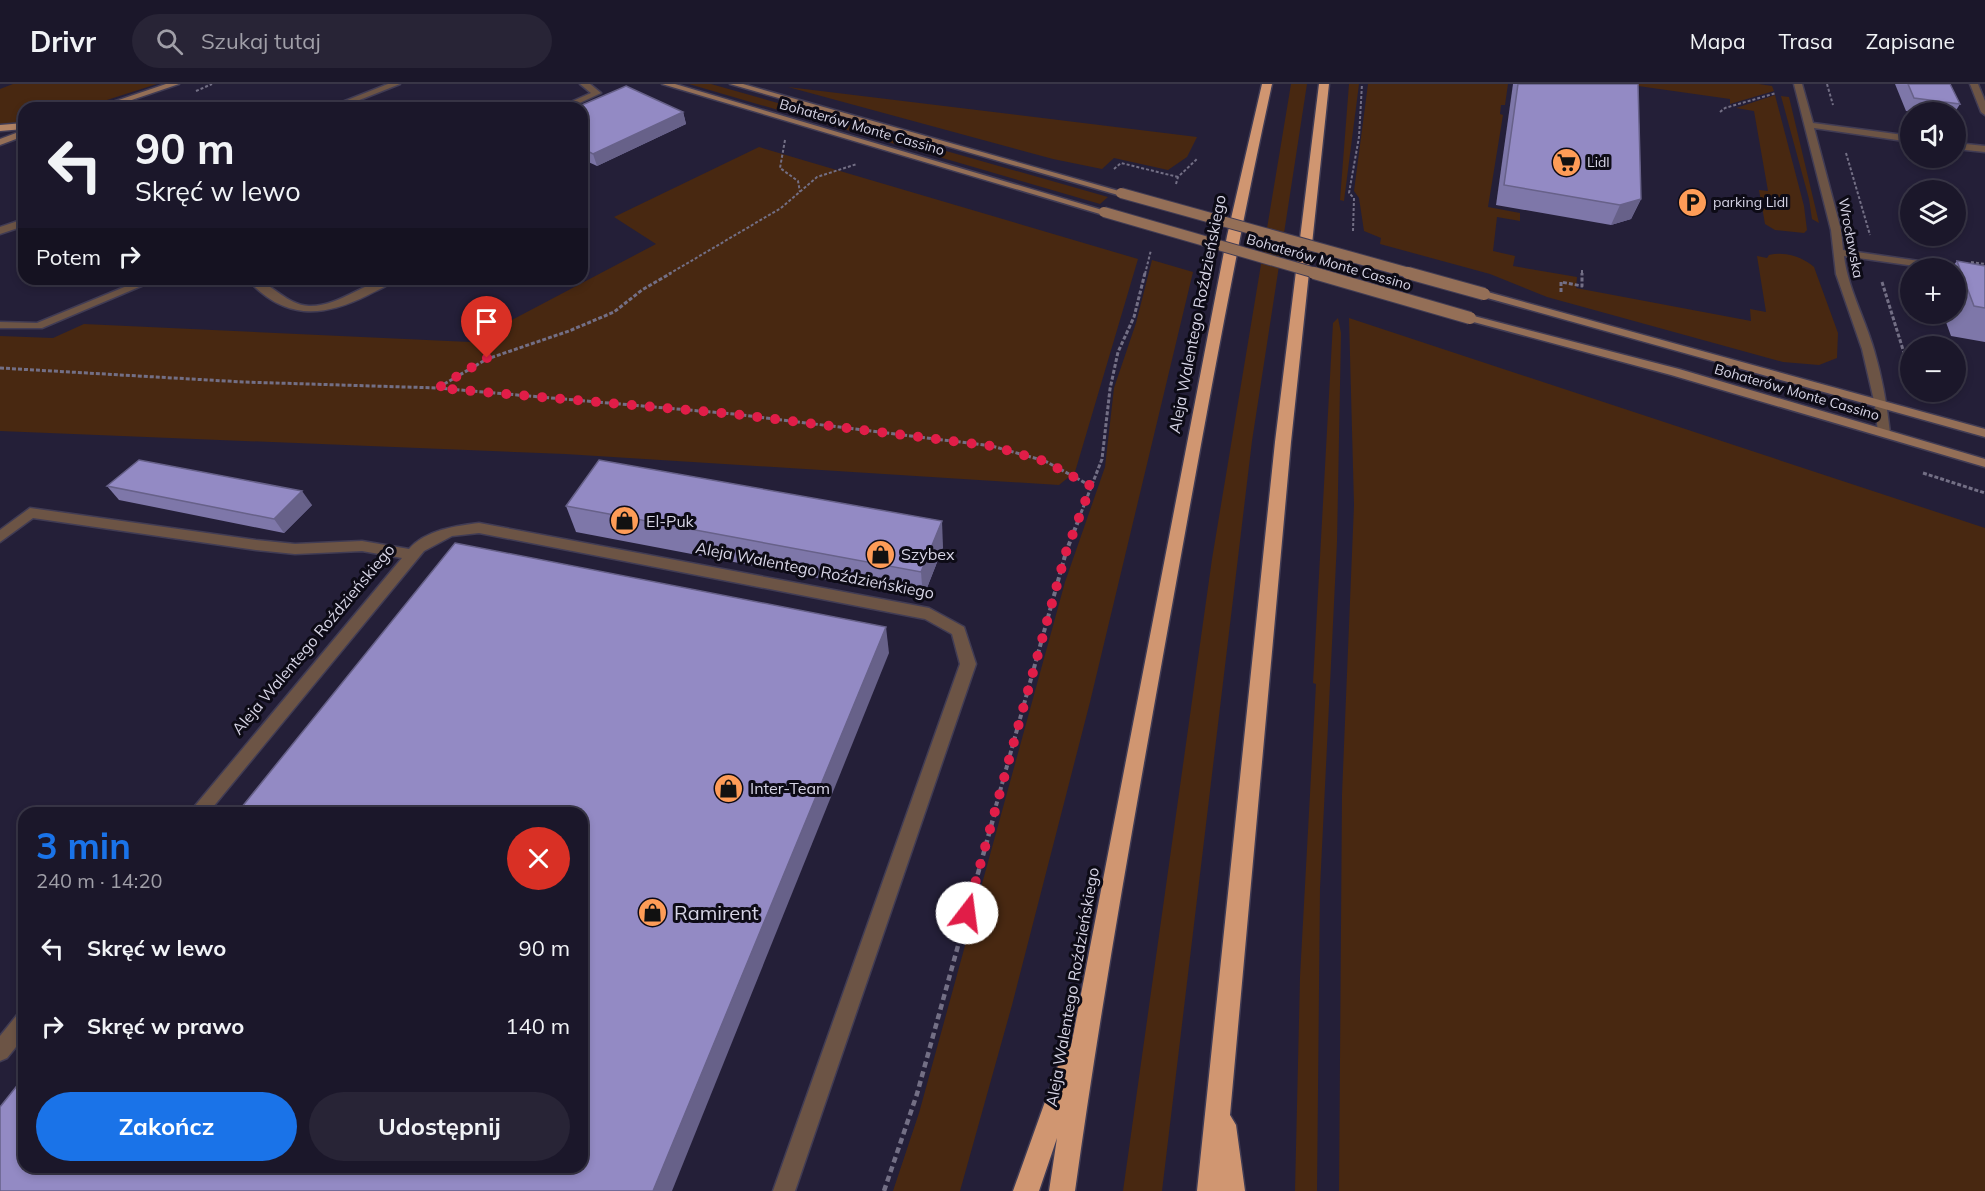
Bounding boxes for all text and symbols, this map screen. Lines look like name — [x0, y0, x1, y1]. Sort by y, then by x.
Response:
search box — [132, 14, 552, 68]
text: Drivr — [30, 24, 96, 59]
icon: search — [153, 25, 186, 58]
text: Szukaj tutaj — [201, 27, 321, 55]
text: Mapa — [1690, 28, 1746, 54]
text: Trasa — [1779, 28, 1833, 54]
text: Zapisane — [1866, 28, 1955, 54]
street label: Bohaterów Monte Cassino — [777, 95, 947, 159]
map controls — [1900, 102, 1966, 402]
button: sound — [1900, 102, 1966, 168]
text: 90 m — [135, 122, 235, 175]
icon: left — [36, 126, 114, 204]
supermarket icon: Lidl — [1550, 146, 1582, 178]
place label: Lidl — [1587, 153, 1610, 171]
text: Skręć w lewo — [135, 174, 301, 208]
button: layers — [1900, 180, 1966, 246]
parking icon: parking Lidl — [1676, 186, 1708, 218]
street label: Aleja Walentego Roździeńskiego — [1164, 193, 1230, 435]
place label: parking Lidl — [1713, 193, 1788, 211]
street label: Wrocławska — [1834, 197, 1868, 279]
street label: Bohaterów Monte Cassino — [1244, 230, 1414, 294]
icon: right — [113, 240, 146, 273]
text: Potem — [36, 243, 101, 271]
button: + — [1900, 258, 1966, 324]
pin — [461, 296, 512, 358]
icon: arrive — [470, 305, 503, 338]
button: − — [1900, 336, 1966, 402]
street label: Bohaterów Monte Cassino — [1712, 360, 1882, 424]
shop icon: El-Puk — [609, 505, 641, 537]
place label: El-Puk — [646, 511, 695, 531]
street label: Aleja Walentego Roździeńskiego — [694, 537, 936, 603]
shop icon: Szybex — [864, 538, 896, 570]
street label: Aleja Walentego Roździeńskiego — [227, 540, 399, 738]
place label: Szybex — [901, 544, 955, 564]
shop icon: Inter-Team — [713, 772, 745, 804]
place label: Inter-Team — [750, 778, 830, 798]
text: 3 min — [36, 823, 131, 868]
button: close — [507, 827, 570, 890]
street label: Aleja Walentego Roździeńskiego — [1041, 866, 1103, 1108]
text: 240 m · 14:20 — [36, 868, 162, 893]
position arrow — [935, 881, 999, 945]
shop icon: Ramirent — [637, 897, 669, 929]
place label: Ramirent — [674, 900, 759, 925]
icon: left — [36, 932, 69, 965]
text: Skręć w lewo — [87, 934, 226, 962]
text: 90 m — [519, 934, 570, 962]
icon: right — [36, 1010, 69, 1043]
text: Skręć w prawo — [87, 1012, 244, 1040]
text: 140 m — [505, 1012, 570, 1040]
button: Zakończ — [36, 1092, 297, 1161]
button: Udostępnij — [309, 1092, 570, 1161]

